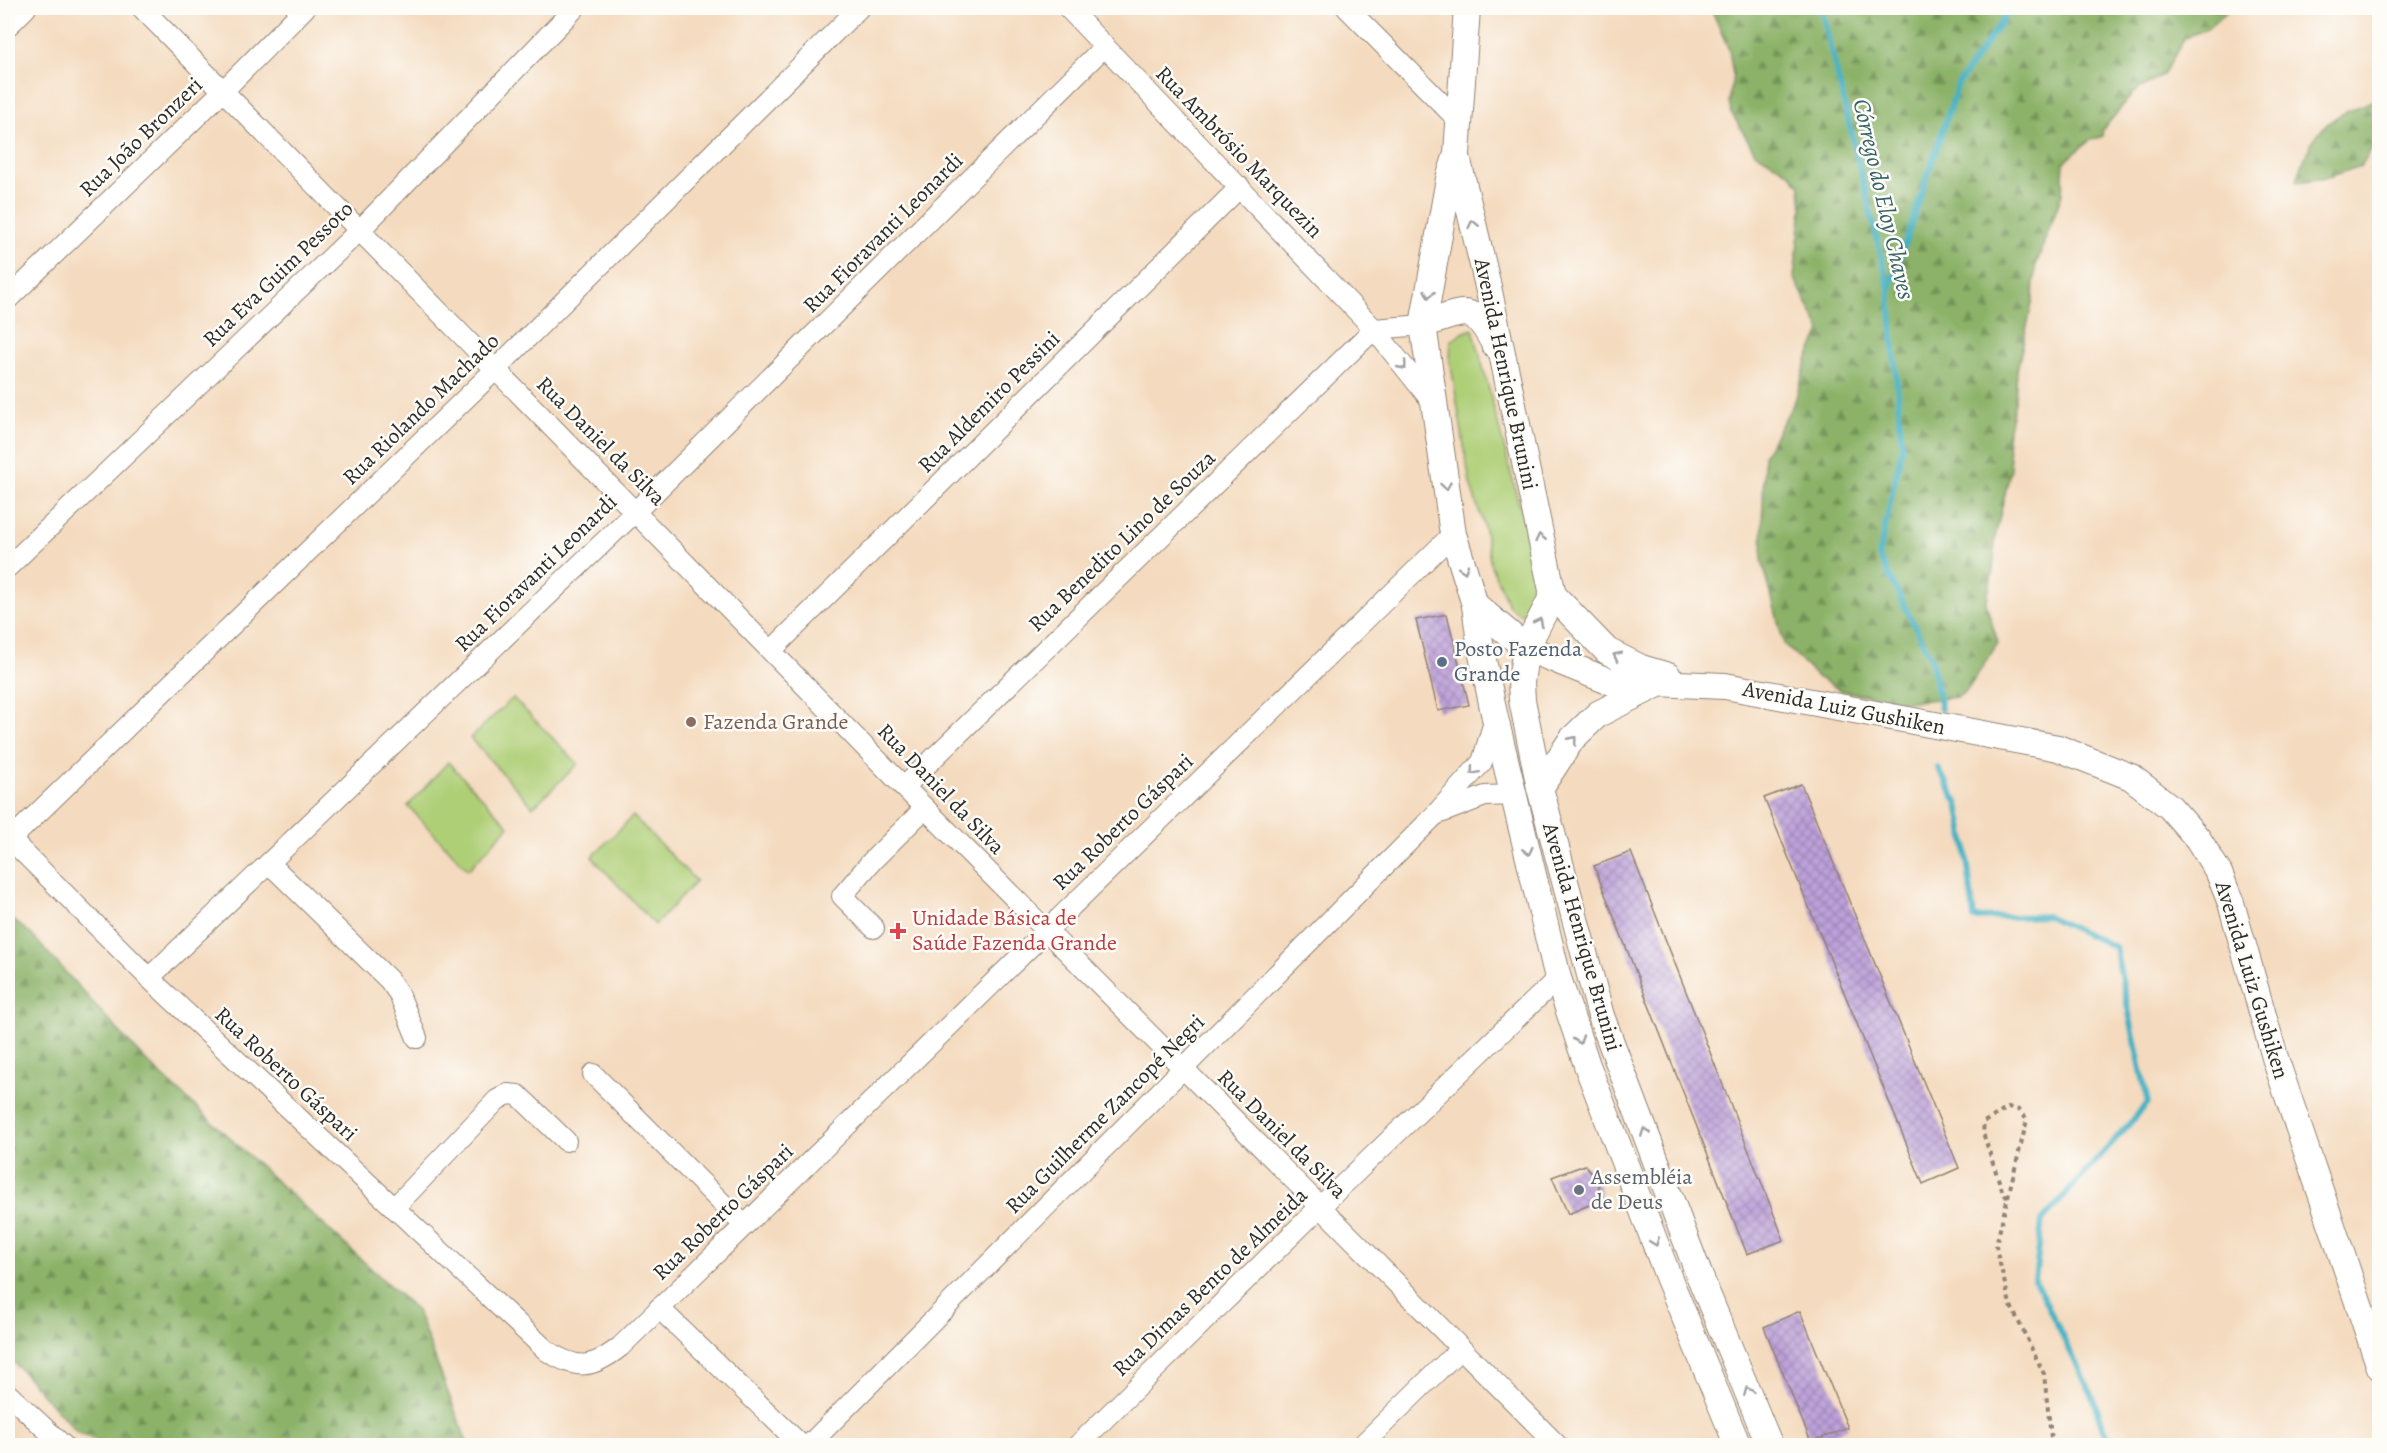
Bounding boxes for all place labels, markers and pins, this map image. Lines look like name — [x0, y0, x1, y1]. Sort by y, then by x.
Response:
place label: Posto Fazenda Grande — [1454, 634, 1583, 689]
marker: Posto Fazenda Grande — [1435, 655, 1449, 669]
place label: Fazenda Grande — [703, 707, 848, 737]
marker: Fazenda Grande — [684, 715, 698, 729]
place label: Unidade Básica de Saúde Fazenda Grande — [912, 903, 1117, 958]
marker: Unidade Básica de Saúde Fazenda Grande — [889, 922, 907, 940]
place label: Assembléia de Deus — [1590, 1162, 1693, 1217]
marker: Assembléia de Deus — [1572, 1183, 1586, 1197]

